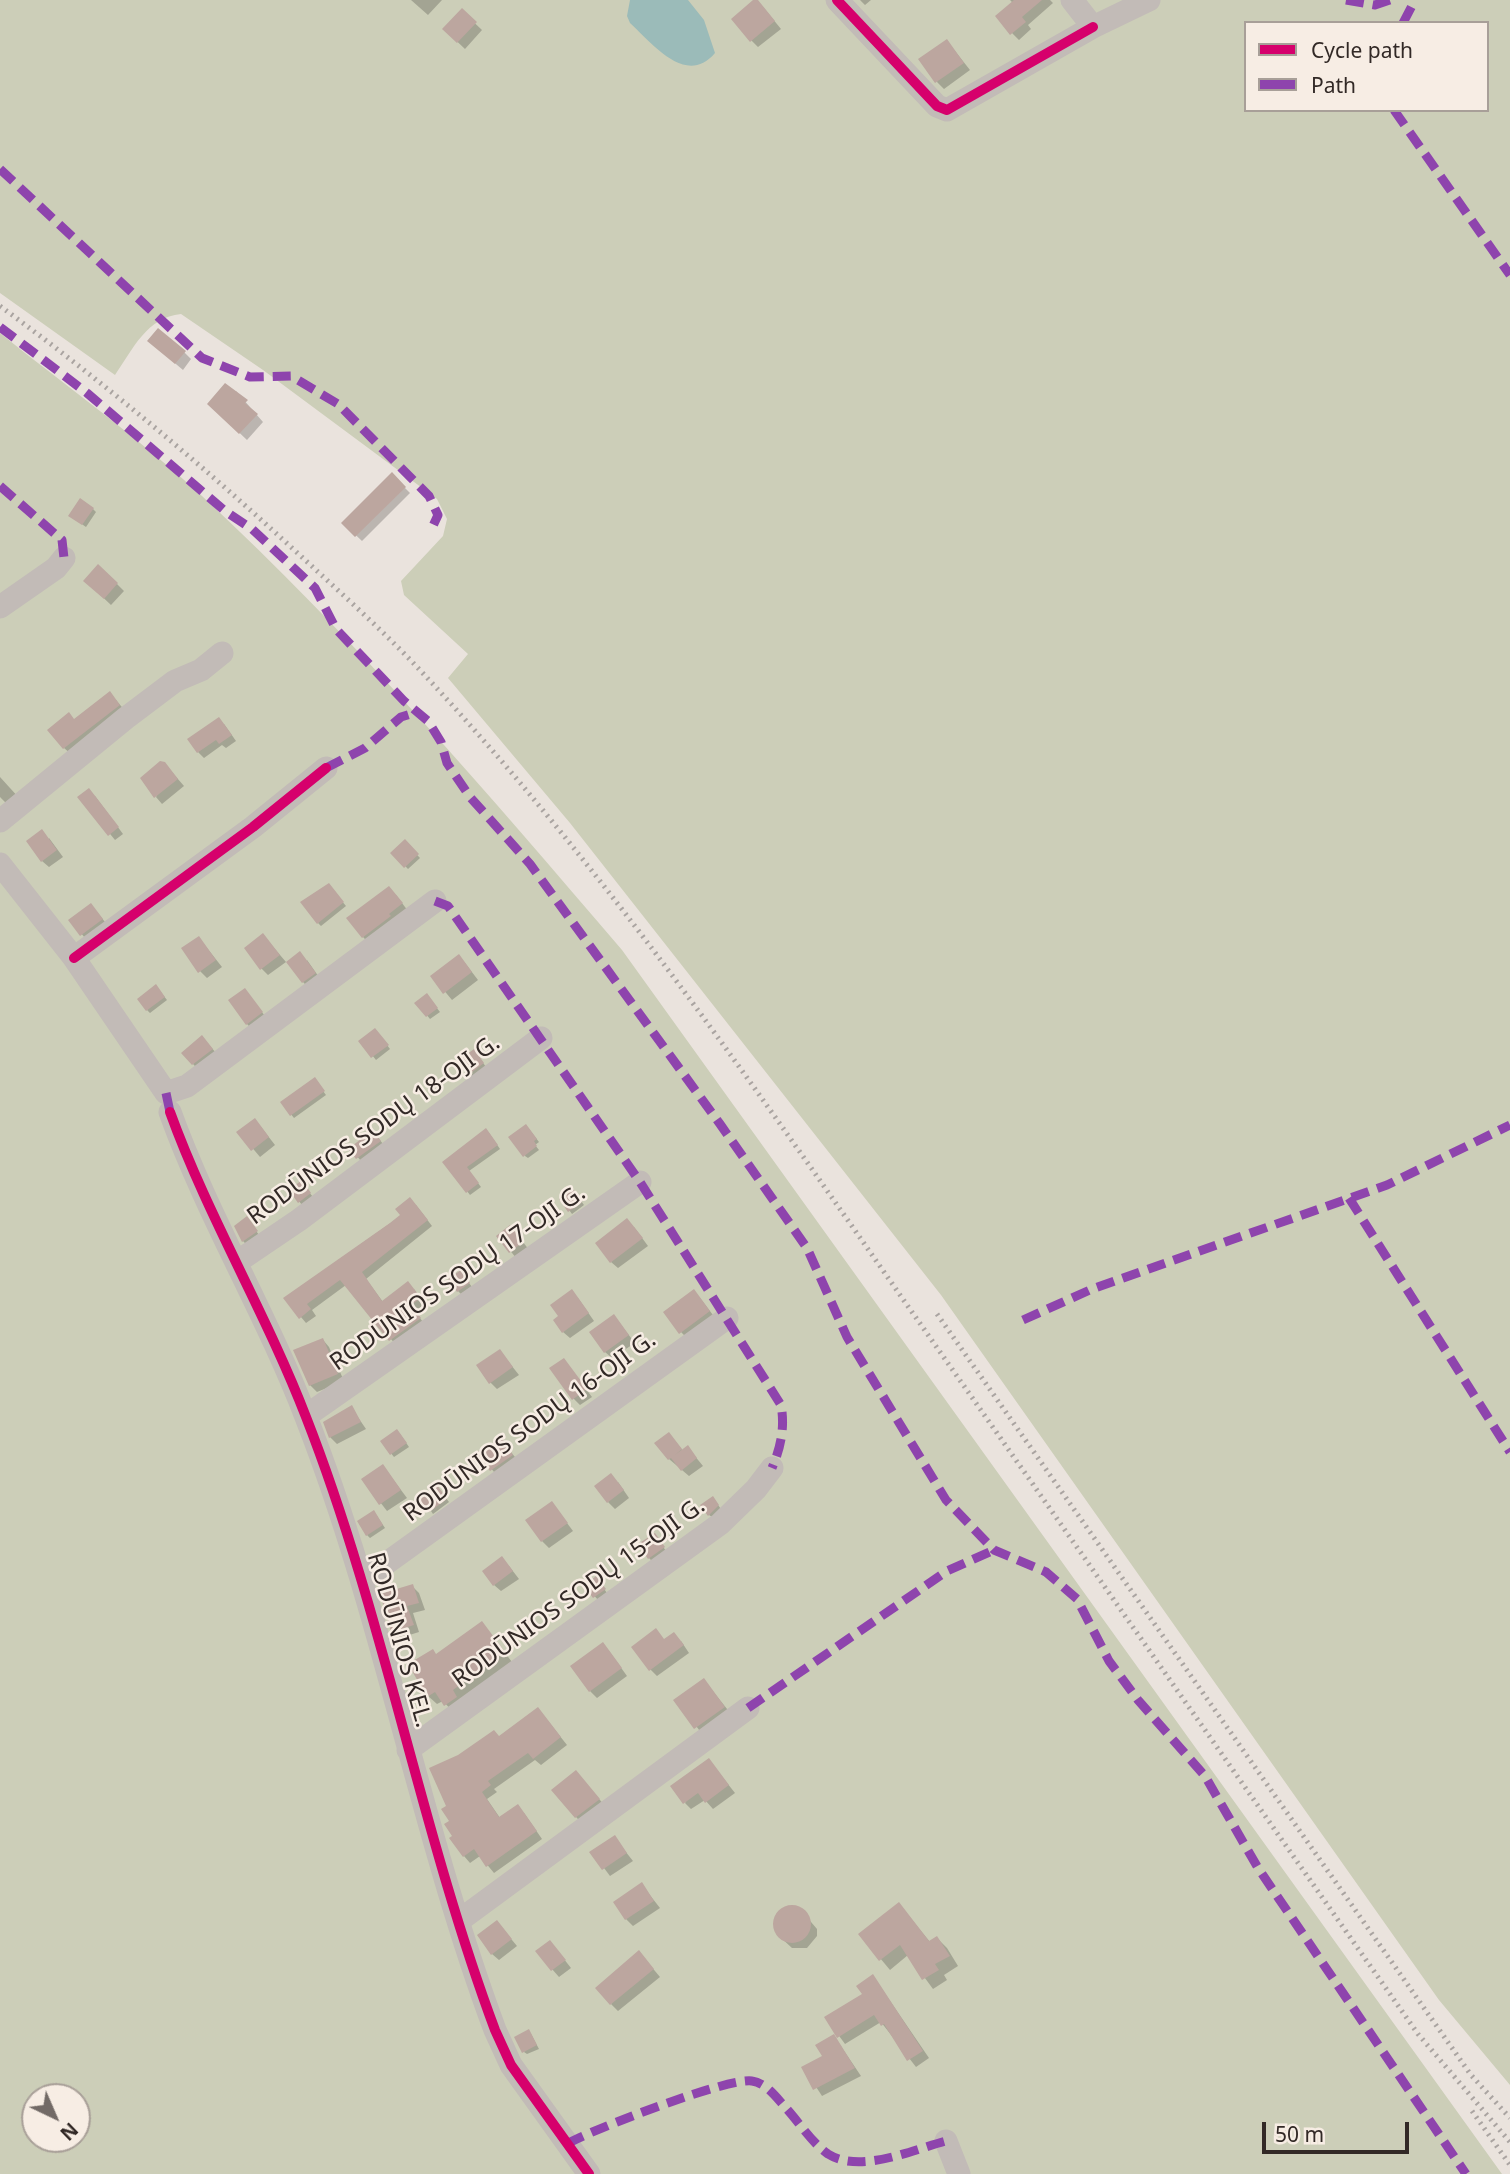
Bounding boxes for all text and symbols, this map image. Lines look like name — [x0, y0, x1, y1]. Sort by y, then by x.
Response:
legend — [1244, 21, 1489, 112]
text: Cycle path — [1311, 36, 1413, 64]
text: Path — [1311, 71, 1356, 99]
street label: RODŪNIOS SODŲ 18-OJI G. — [242, 1029, 506, 1231]
street label: RODŪNIOS SODŲ 17-OJI G. — [325, 1179, 591, 1377]
street label: RODŪNIOS SODŲ 16-OJI G. — [398, 1326, 662, 1528]
street label: RODŪNIOS SODŲ 15-OJI G. — [447, 1492, 711, 1694]
street label: RODŪNIOS KEL. — [360, 1549, 438, 1731]
north arrow — [21, 2083, 91, 2153]
scale bar — [1265, 2108, 1412, 2152]
text: N — [55, 2117, 84, 2146]
text: 50 m — [1275, 2120, 1324, 2148]

